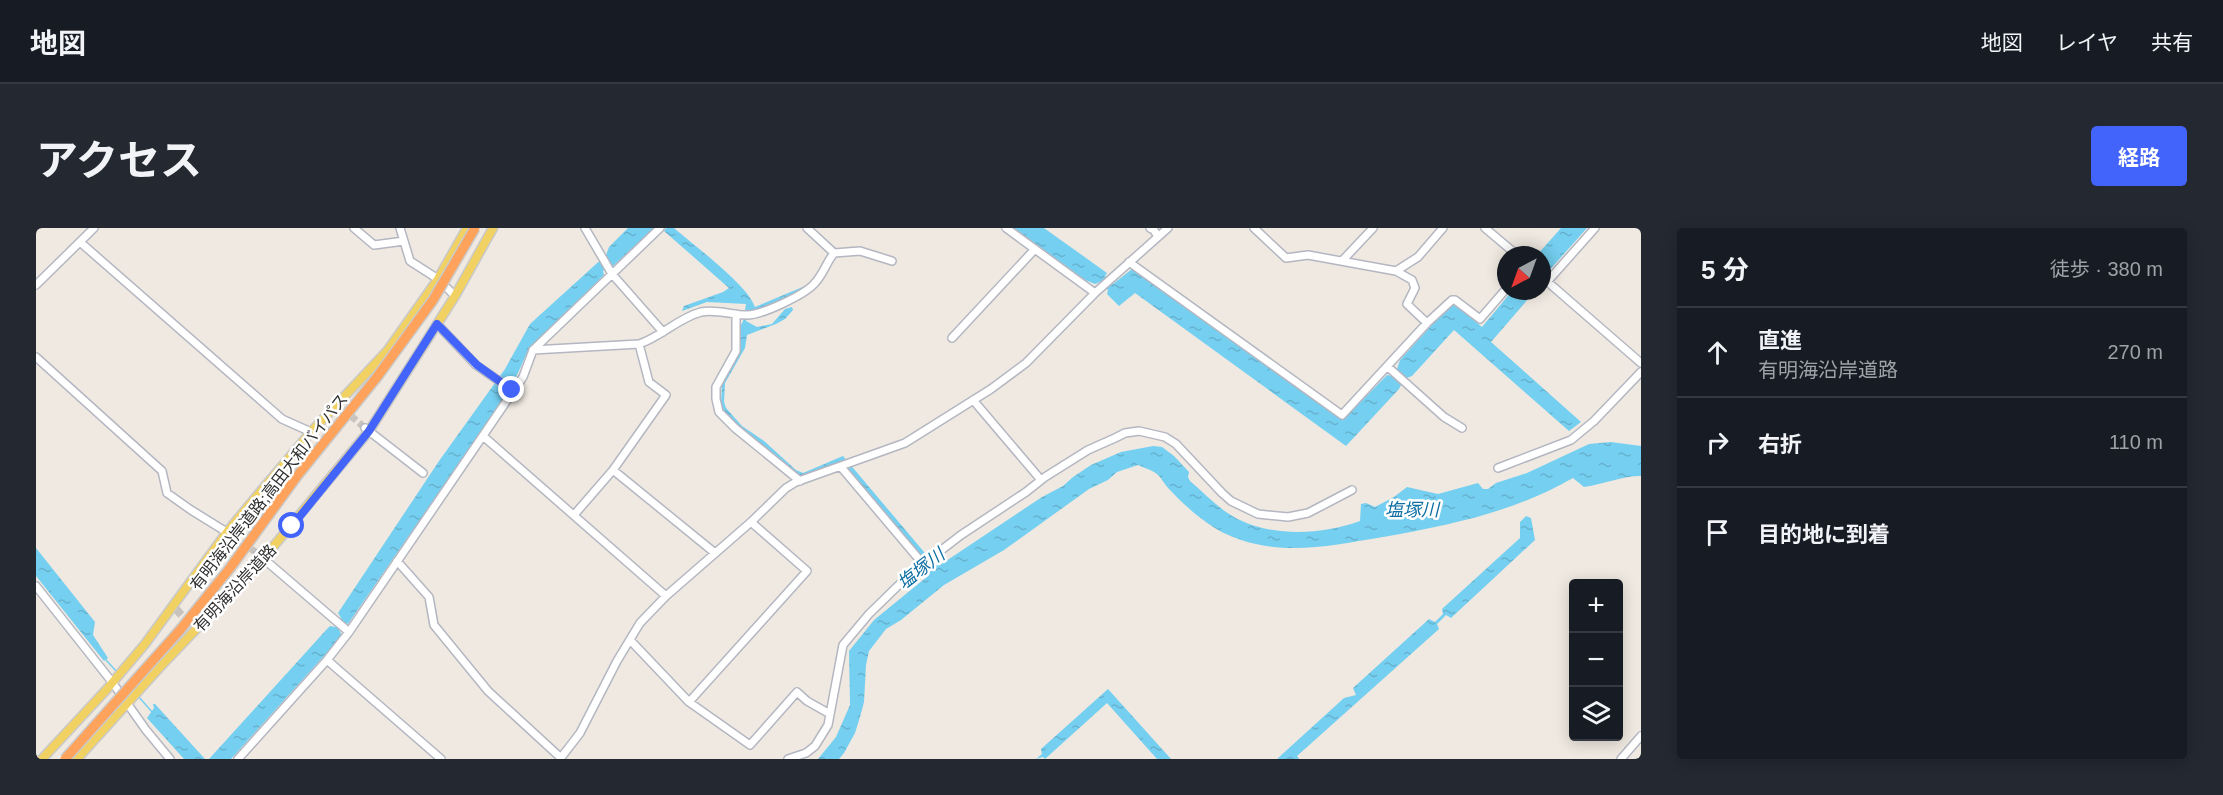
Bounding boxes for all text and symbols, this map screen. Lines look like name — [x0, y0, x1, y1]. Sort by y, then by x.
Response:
text: 地図 — [30, 28, 86, 59]
text: 地図 — [1981, 31, 2023, 54]
text: レイヤ — [2056, 31, 2118, 54]
text: 共有 — [2151, 31, 2193, 54]
button: 経路 — [2091, 126, 2187, 186]
text: アクセス — [36, 137, 202, 184]
north arrow — [1497, 246, 1551, 300]
text: 5 分 — [1701, 255, 1749, 285]
text: 徒歩 · 380 m — [2050, 258, 2163, 280]
text: 直進 — [1758, 328, 1802, 353]
icon: ahead — [1701, 336, 1734, 369]
text: 270 m — [2107, 341, 2163, 363]
text: 有明海沿岸道路 — [1758, 359, 1898, 381]
route end — [498, 376, 524, 402]
street label: 有明海沿岸道路;高田大和バイパス — [186, 390, 352, 594]
icon: right — [1701, 426, 1734, 459]
text: 110 m — [2109, 431, 2163, 453]
text: 右折 — [1758, 432, 1802, 457]
water label: 塩塚川 — [1385, 500, 1441, 520]
route start — [278, 512, 304, 538]
icon: arrive — [1701, 516, 1734, 549]
text: 目的地に到着 — [1758, 522, 1890, 547]
street label: 有明海沿岸道路 — [190, 540, 280, 636]
water label: 塩塚川 — [894, 543, 950, 594]
map controls — [1569, 579, 1623, 741]
button: + — [1569, 579, 1623, 633]
button: − — [1569, 633, 1623, 687]
button: layers — [1569, 687, 1623, 741]

